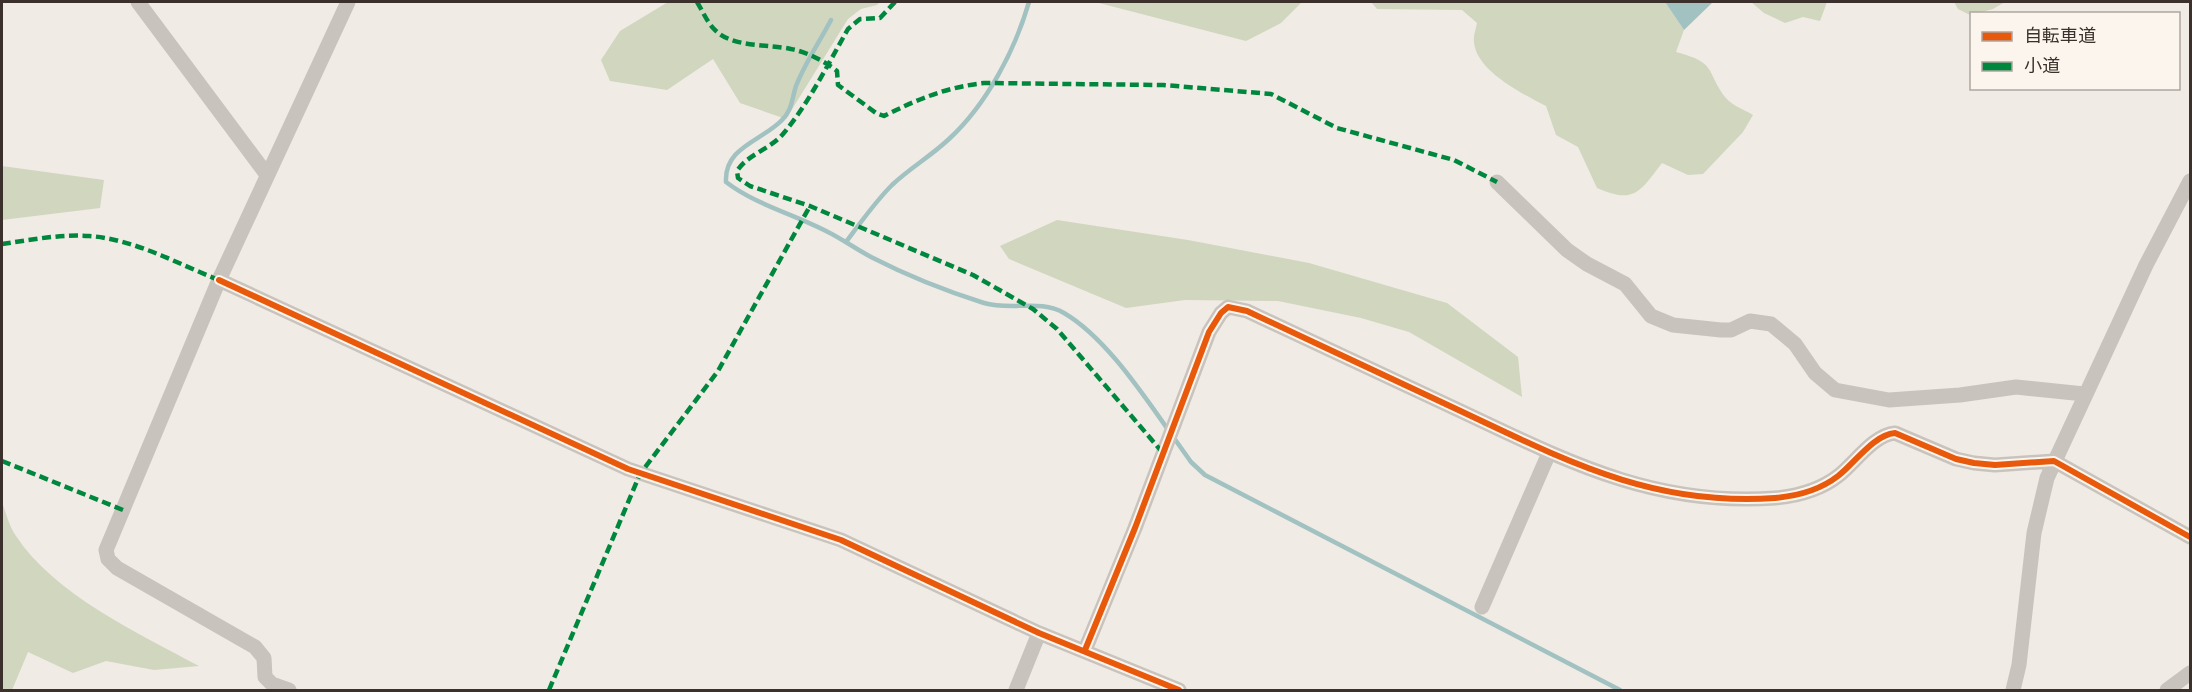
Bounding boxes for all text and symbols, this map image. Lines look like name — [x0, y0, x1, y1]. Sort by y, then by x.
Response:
legend — [1970, 12, 2180, 90]
text: 自転車道 — [2024, 25, 2096, 47]
text: 小道 — [2024, 55, 2060, 77]

